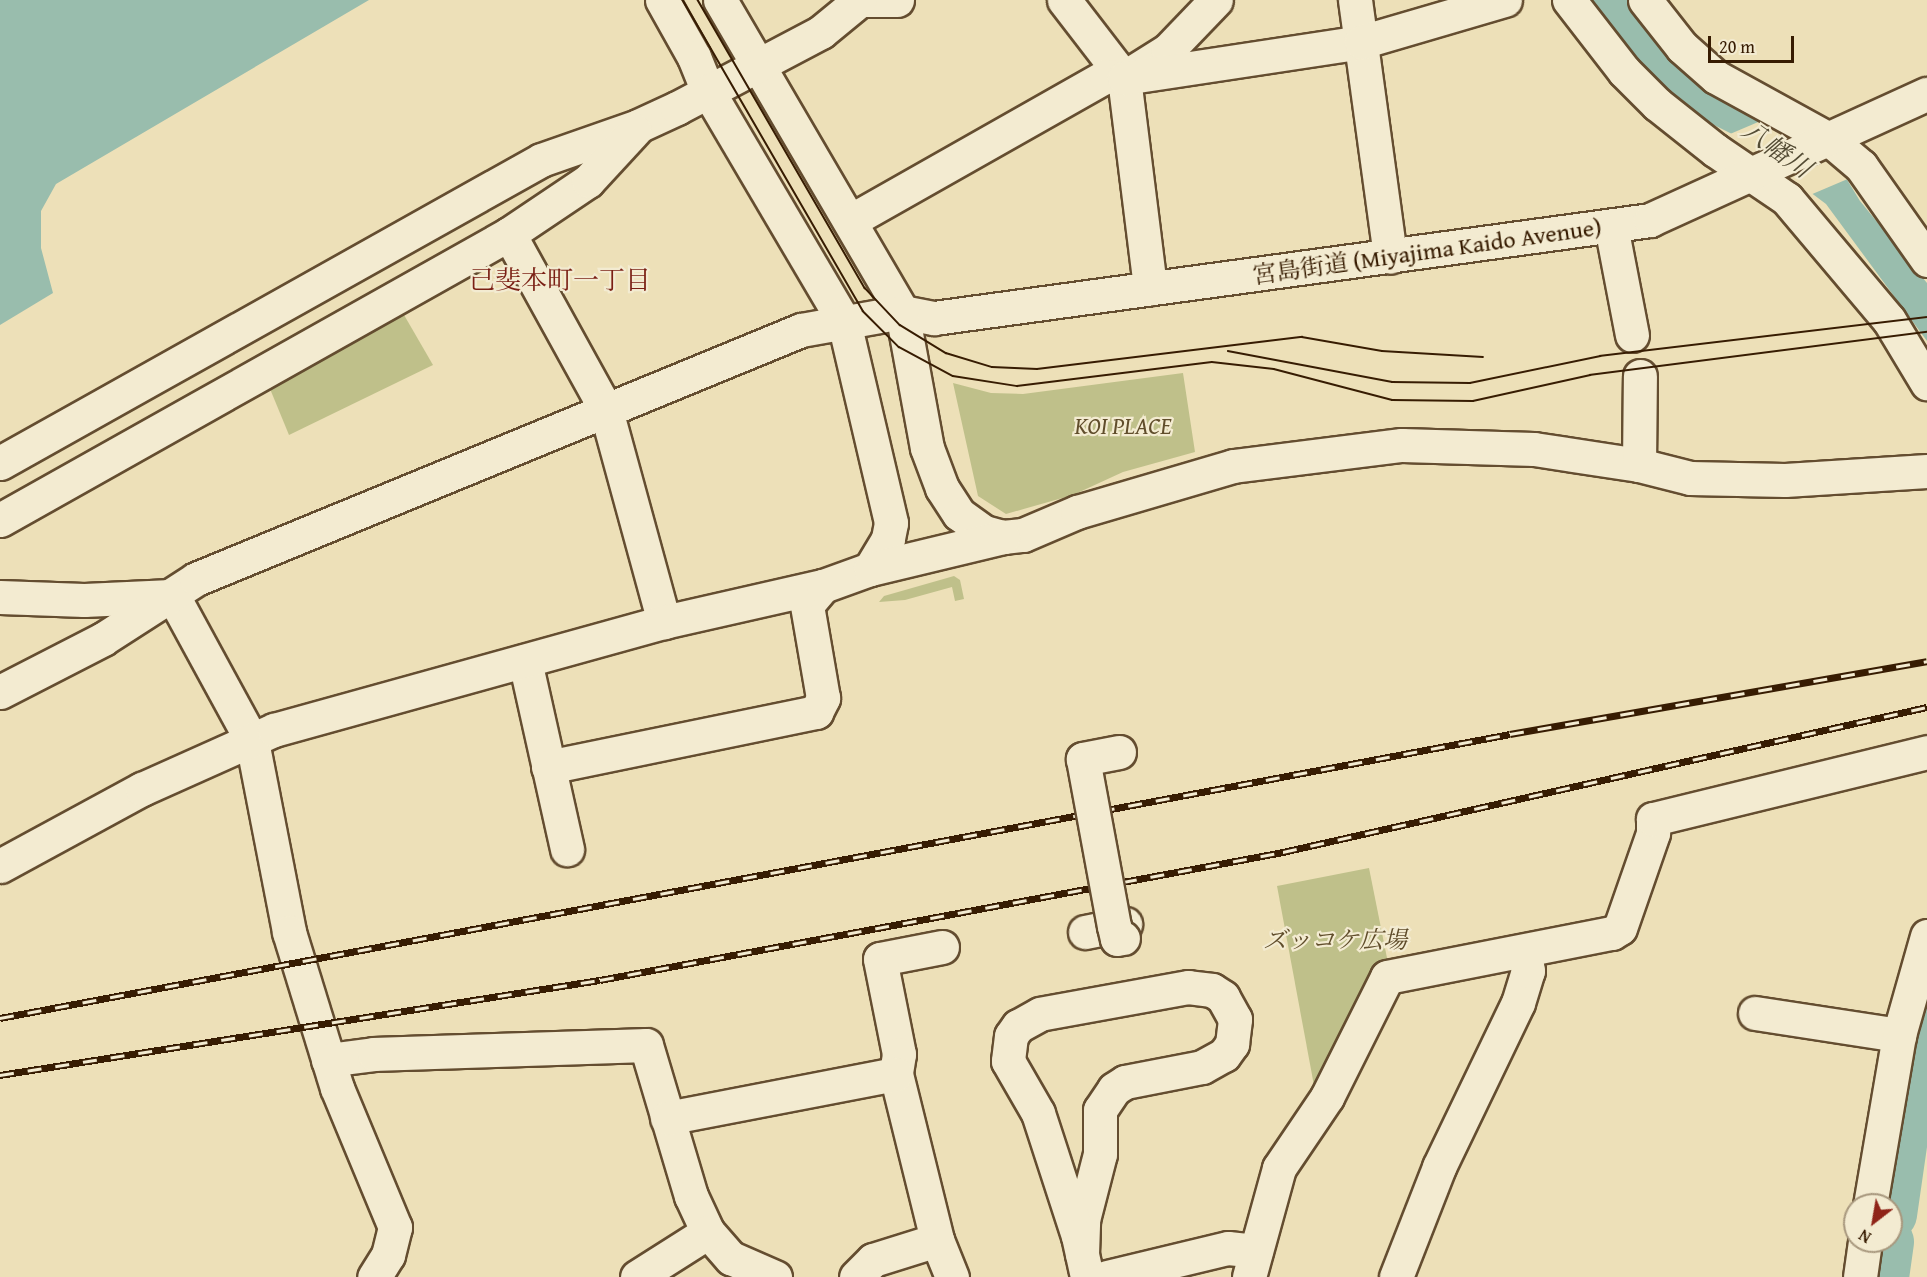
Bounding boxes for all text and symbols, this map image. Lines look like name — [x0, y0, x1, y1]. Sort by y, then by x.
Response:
scale bar — [1711, 24, 1796, 62]
text: 20 m — [1719, 33, 1755, 60]
water label: 八幡川 — [1736, 114, 1818, 184]
street label: 宮島街道 (Miyajima Kaido Avenue) — [1251, 212, 1603, 290]
district label: 己斐本町一丁目 — [469, 264, 651, 296]
park label: KOI PLACE — [1075, 412, 1171, 440]
park label: ズッコケ広場 — [1263, 926, 1407, 954]
north arrow — [1843, 1193, 1903, 1253]
text: N — [1854, 1224, 1876, 1250]

